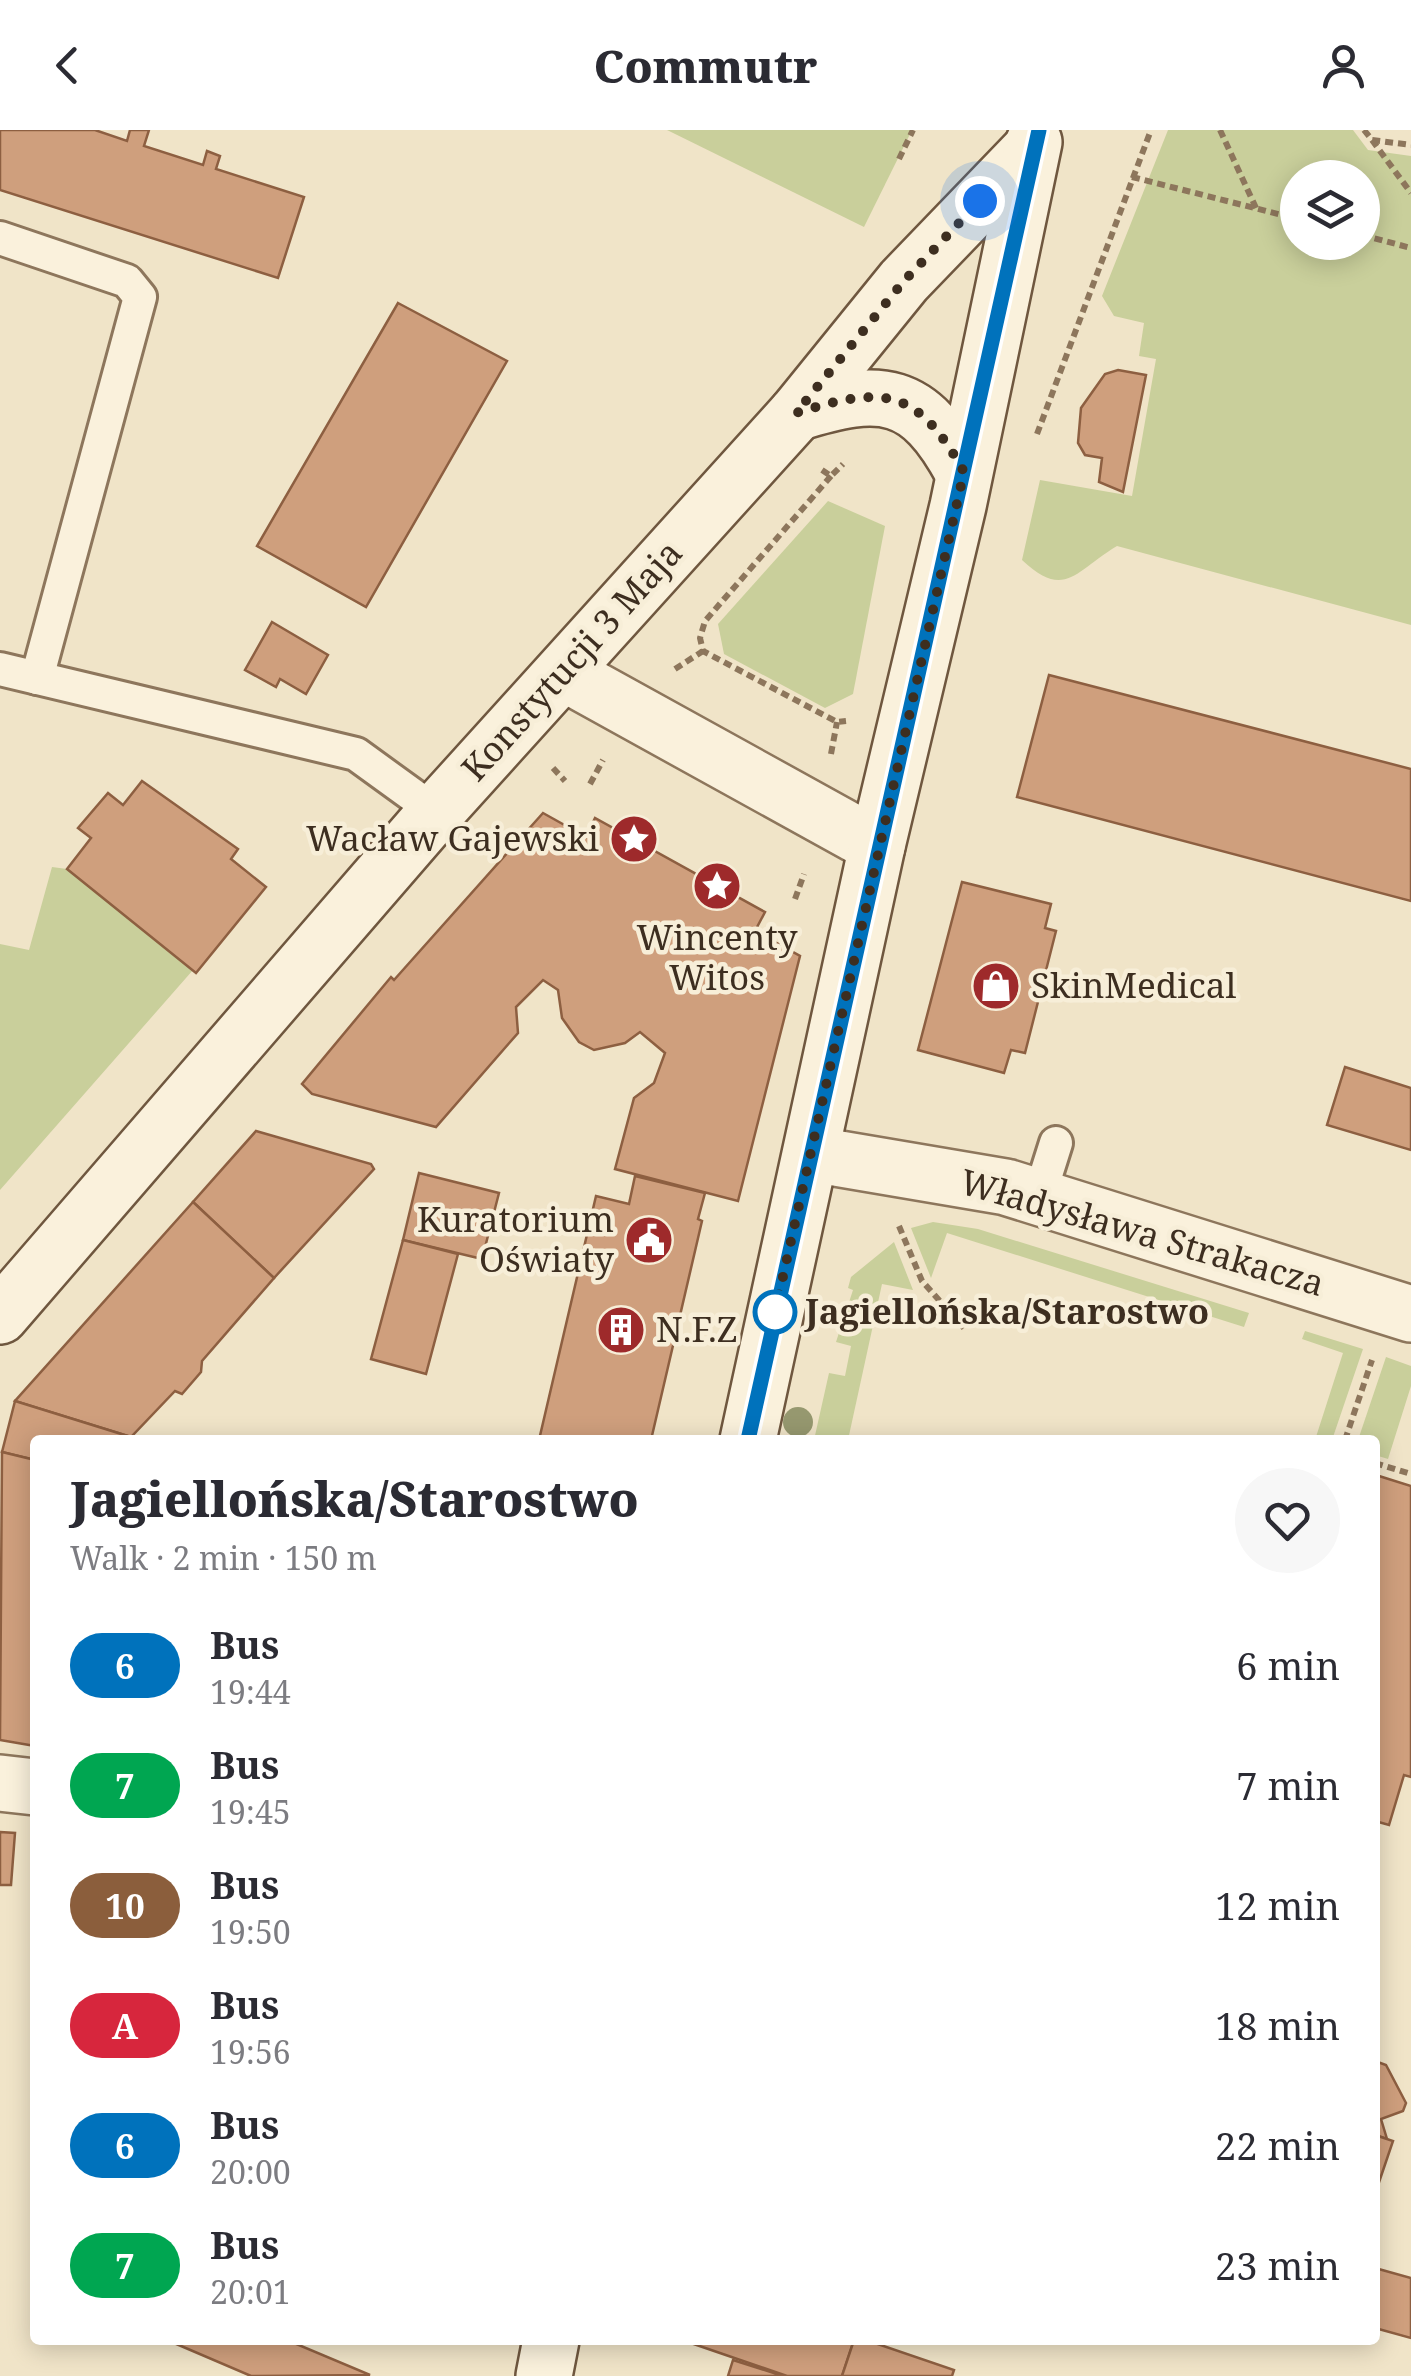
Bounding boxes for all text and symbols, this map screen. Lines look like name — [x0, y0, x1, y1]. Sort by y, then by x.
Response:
text: Commutr — [594, 35, 817, 96]
icon: back — [40, 38, 95, 93]
icon: person — [1316, 38, 1371, 93]
map controls — [1280, 160, 1380, 260]
button: layers — [1280, 160, 1380, 260]
your location — [955, 176, 1005, 226]
street label: Konstytucji 3 Maja — [450, 530, 692, 790]
place icon: Wacław Gajewski — [608, 813, 660, 865]
place label: Wacław Gajewski — [306, 814, 599, 861]
place icon: Wincenty Witos — [691, 860, 743, 912]
place label: Wincenty Witos — [636, 913, 798, 1000]
shop icon: SkinMedical — [970, 960, 1022, 1012]
place label: SkinMedical — [1031, 961, 1236, 1008]
street label: Władysława Strakacza — [955, 1157, 1330, 1306]
place label: Kuratorium Oświaty — [417, 1195, 614, 1282]
public building icon: Kuratorium Oświaty — [623, 1214, 675, 1266]
place label: Jagiellońska/Starostwo — [804, 1287, 1209, 1334]
marker: Jagiellońska/Starostwo — [754, 1291, 796, 1333]
building icon: N.F.Z — [595, 1304, 647, 1356]
place label: N.F.Z — [656, 1305, 737, 1352]
text: Jagiellońska/Starostwo — [70, 1466, 639, 1531]
button: heart — [1235, 1468, 1340, 1573]
text: Walk · 2 min · 150 m — [70, 1536, 377, 1579]
text: Bus — [210, 1618, 279, 1670]
text: 6 min — [1236, 1639, 1340, 1691]
text: 6 — [115, 1642, 135, 1689]
text: 19:44 — [210, 1670, 291, 1713]
text: Bus — [210, 1738, 279, 1790]
text: 7 min — [1236, 1759, 1340, 1811]
text: 7 — [115, 1762, 135, 1809]
text: 19:45 — [210, 1790, 291, 1833]
text: Bus — [210, 1858, 279, 1910]
text: 12 min — [1215, 1879, 1340, 1931]
text: 10 — [105, 1882, 145, 1929]
text: 19:50 — [210, 1910, 291, 1953]
text: Bus — [210, 1978, 279, 2030]
text: 18 min — [1215, 1999, 1340, 2051]
text: A — [112, 2002, 138, 2049]
text: 19:56 — [210, 2030, 291, 2073]
text: Bus — [210, 2098, 279, 2150]
text: 22 min — [1215, 2119, 1340, 2171]
text: 6 — [115, 2122, 135, 2169]
text: 20:00 — [210, 2150, 291, 2193]
text: Bus — [210, 2218, 279, 2270]
text: 23 min — [1215, 2239, 1340, 2291]
text: 7 — [115, 2242, 135, 2289]
text: 20:01 — [210, 2270, 291, 2313]

